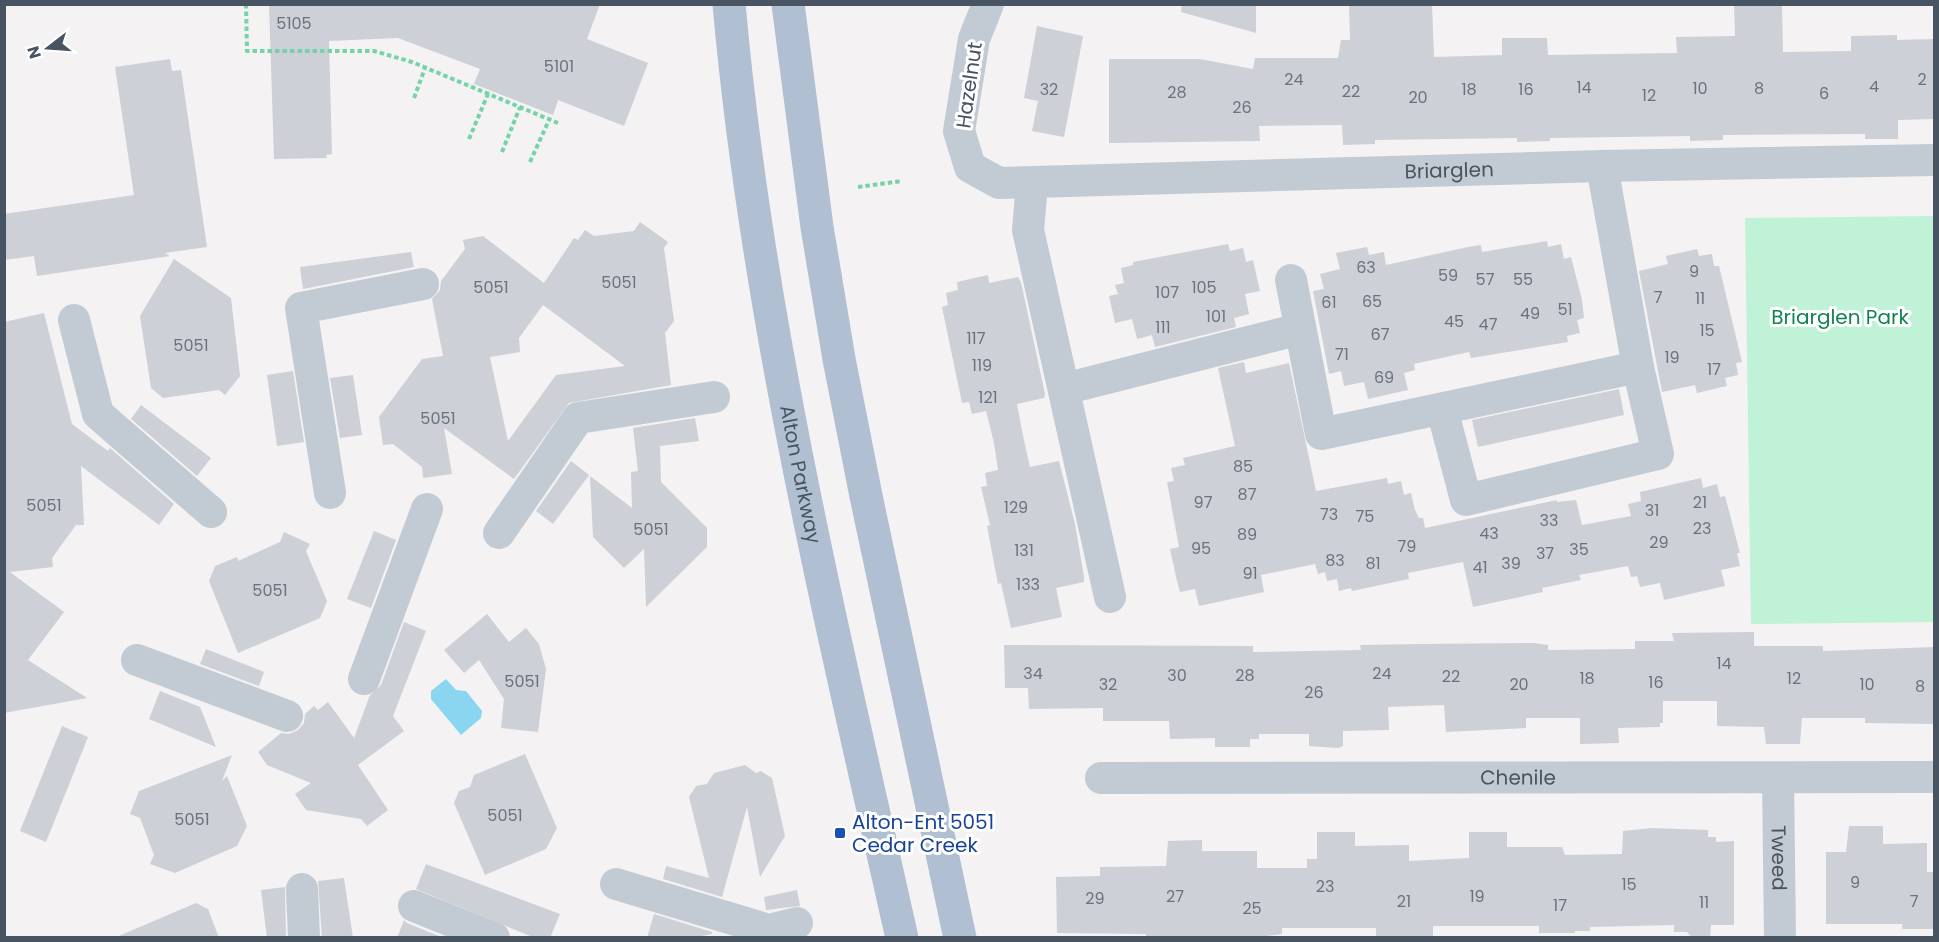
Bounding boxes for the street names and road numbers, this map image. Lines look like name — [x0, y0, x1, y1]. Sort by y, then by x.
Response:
street label: Hazelnut — [949, 40, 989, 130]
street label: Briarglen — [1404, 155, 1494, 186]
street label: Alton Parkway — [773, 403, 828, 546]
street label: Chenile — [1480, 763, 1556, 792]
street label: Tweed — [1765, 825, 1793, 891]

